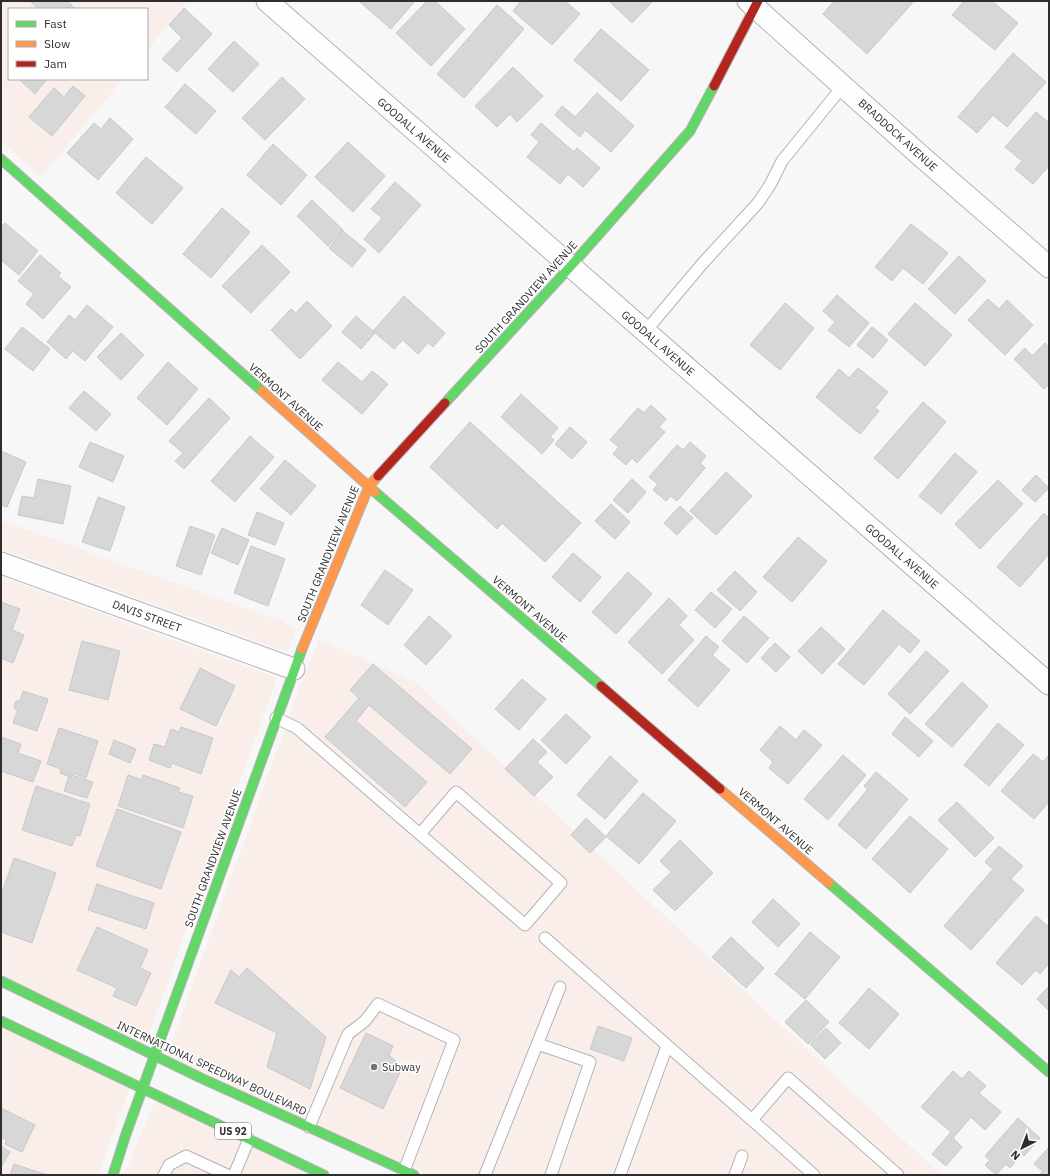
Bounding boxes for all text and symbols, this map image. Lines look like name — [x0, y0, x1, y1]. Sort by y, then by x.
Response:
legend — [8, 8, 148, 80]
text: Fast — [44, 16, 67, 31]
text: Slow — [44, 36, 70, 51]
text: Jam — [44, 56, 67, 71]
street label: GOODALL AVENUE — [375, 94, 453, 166]
street label: BRADDOCK AVENUE — [856, 96, 940, 174]
street label: SOUTH GRANDVIEW AVENUE — [472, 238, 580, 356]
street label: GOODALL AVENUE — [619, 307, 697, 379]
street label: VERMONT AVENUE — [246, 360, 326, 434]
street label: SOUTH GRANDVIEW AVENUE — [294, 484, 362, 624]
street label: GOODALL AVENUE — [863, 520, 941, 592]
street label: VERMONT AVENUE — [490, 573, 570, 645]
street label: DAVIS STREET — [110, 597, 184, 635]
street label: VERMONT AVENUE — [736, 785, 816, 857]
street label: SOUTH GRANDVIEW AVENUE — [181, 787, 245, 929]
street label: INTERNATIONAL SPEEDWAY BOULEVARD — [115, 1018, 309, 1118]
place label: Subway — [382, 1060, 421, 1074]
marker: Subway — [369, 1062, 379, 1072]
road number: US 92 — [215, 1123, 251, 1139]
north arrow — [1002, 1128, 1042, 1168]
text: N — [1008, 1148, 1023, 1163]

